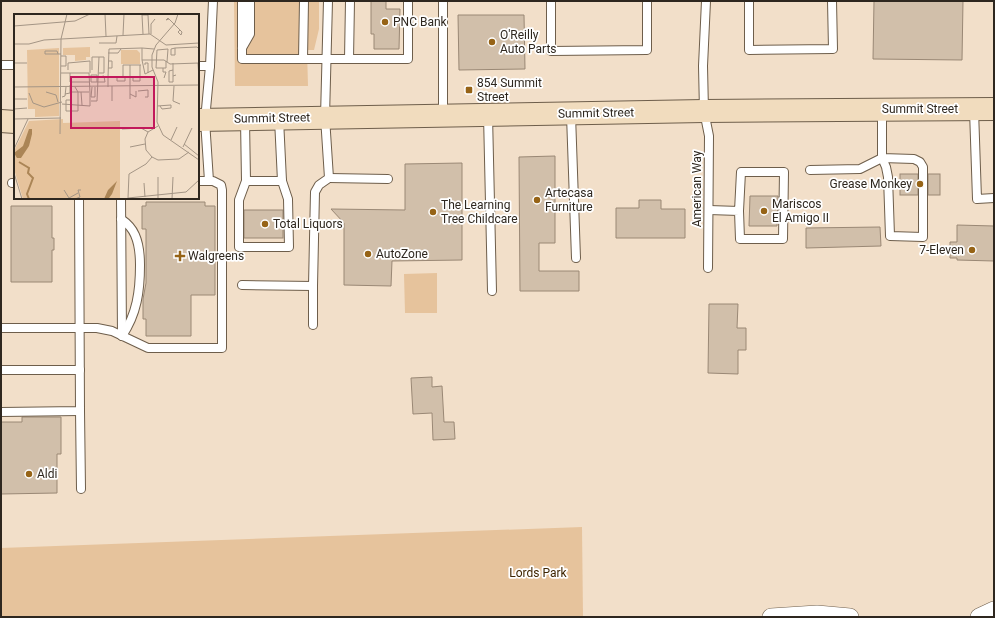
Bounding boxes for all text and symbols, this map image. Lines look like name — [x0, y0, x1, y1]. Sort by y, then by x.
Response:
inset map — [14, 14, 199, 199]
place label: PNC Bank — [393, 15, 448, 29]
marker: PNC Bank — [380, 17, 390, 27]
place label: O'Reilly Auto Parts — [500, 28, 557, 56]
marker: O'Reilly Auto Parts — [487, 37, 497, 47]
place label: 854 Summit Street — [477, 76, 542, 104]
marker: 854 Summit Street — [464, 85, 474, 95]
street label: Summit Street — [882, 102, 958, 116]
street label: Summit Street — [558, 105, 634, 121]
street label: Summit Street — [234, 110, 310, 126]
street label: American Way — [690, 150, 704, 227]
place label: Grease Monkey — [830, 177, 912, 191]
marker: Grease Monkey — [915, 179, 925, 189]
place label: Artecasa Furniture — [545, 186, 593, 214]
marker: Artecasa Furniture — [532, 195, 542, 205]
place label: Mariscos El Amigo II — [772, 197, 829, 225]
place label: The Learning Tree Childcare — [441, 198, 518, 226]
marker: Mariscos El Amigo II — [759, 206, 769, 216]
marker: The Learning Tree Childcare — [428, 207, 438, 217]
place label: Total Liquors — [273, 217, 343, 231]
marker: Total Liquors — [260, 219, 270, 229]
place label: 7-Eleven — [919, 243, 964, 257]
marker: 7-Eleven — [967, 245, 977, 255]
place label: AutoZone — [376, 247, 428, 261]
place label: Walgreens — [188, 249, 244, 263]
marker: AutoZone — [363, 249, 373, 259]
marker: Walgreens — [175, 251, 185, 261]
place label: Aldi — [37, 467, 58, 481]
marker: Aldi — [24, 469, 34, 479]
park label: Lords Park — [509, 566, 568, 580]

